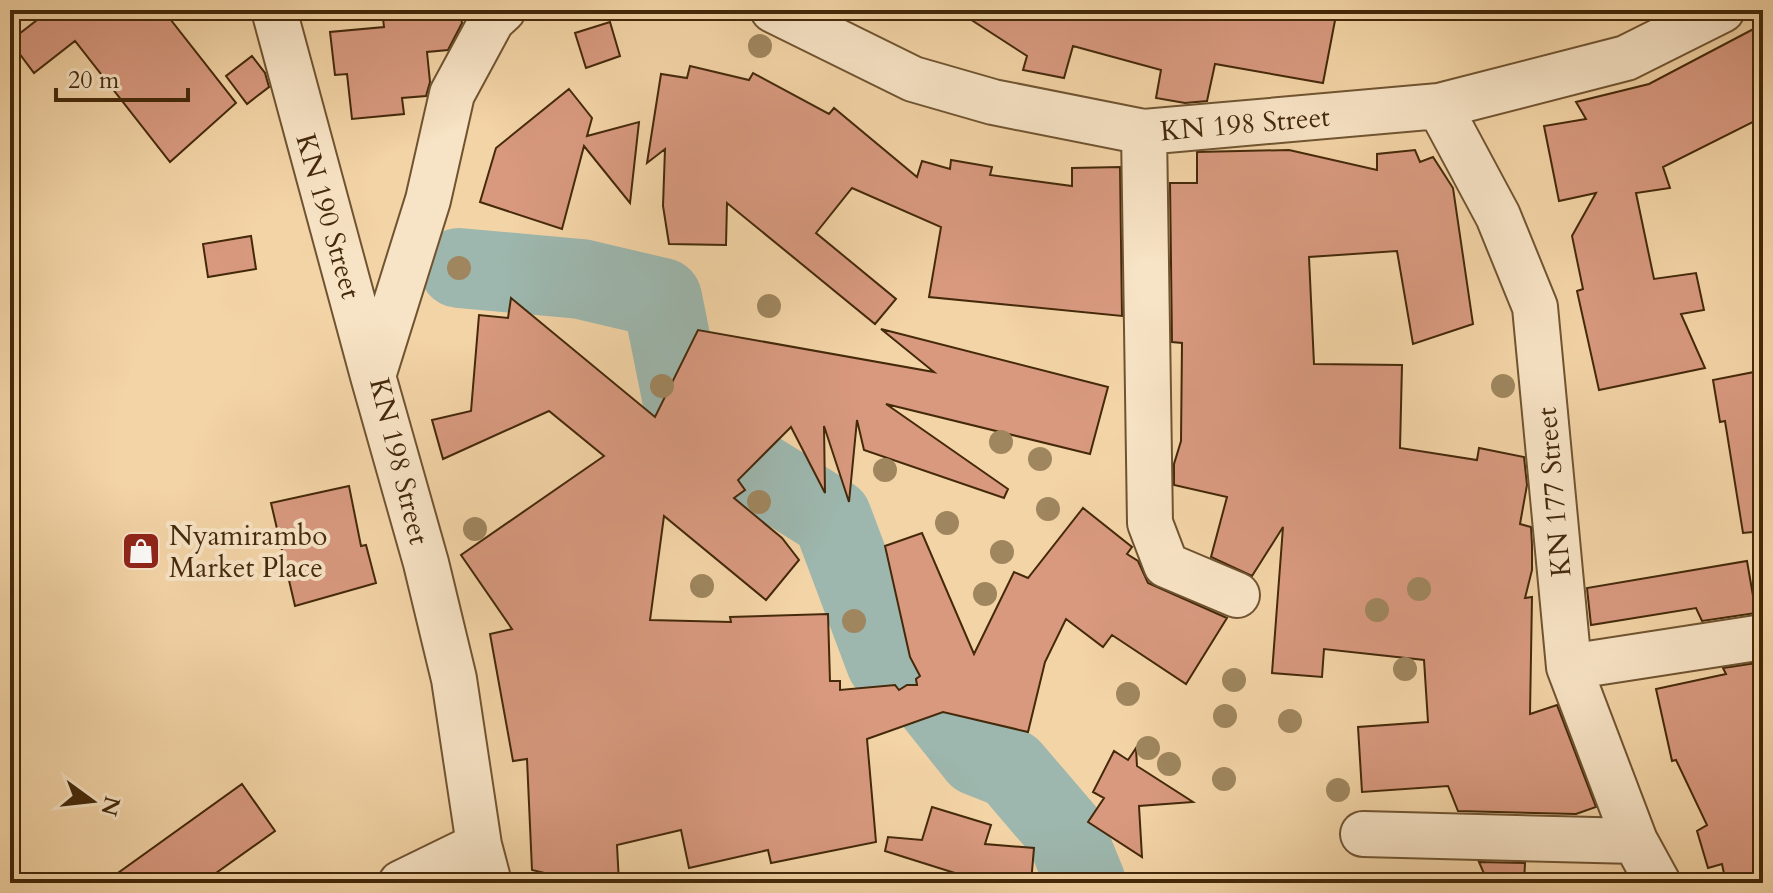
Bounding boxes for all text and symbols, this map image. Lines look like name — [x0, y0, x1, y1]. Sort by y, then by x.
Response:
scale bar — [56, 52, 188, 102]
text: 20 m — [68, 64, 120, 97]
street label: KN 198 Street — [1159, 98, 1332, 150]
street label: KN 190 Street — [286, 129, 370, 303]
street label: KN 198 Street — [360, 374, 438, 549]
street label: KN 177 Street — [1528, 405, 1580, 578]
place label: Nyamirambo Market Place — [169, 517, 327, 587]
shop icon: Nyamirambo Market Place — [120, 530, 162, 572]
north arrow — [52, 761, 132, 841]
text: N — [93, 793, 127, 819]

